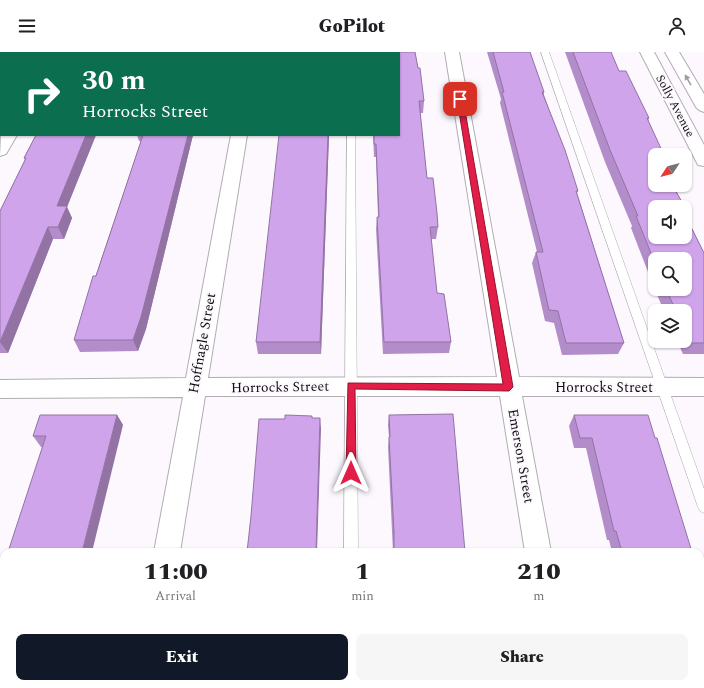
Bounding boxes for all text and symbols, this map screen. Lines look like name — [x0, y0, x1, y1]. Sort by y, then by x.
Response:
text: GoPilot — [319, 13, 385, 40]
icon: menu — [16, 15, 38, 37]
icon: person — [666, 15, 688, 37]
text: 30 m — [82, 59, 146, 102]
icon: right — [16, 68, 68, 120]
street label: Solly Avenue — [651, 71, 700, 141]
one-way arrow — [684, 74, 691, 86]
pin — [443, 82, 477, 116]
icon: arrive — [449, 88, 471, 110]
text: Horrocks Street — [82, 98, 208, 125]
north arrow — [648, 148, 692, 192]
map controls — [648, 148, 692, 348]
button: sound — [648, 200, 692, 244]
button: search — [648, 252, 692, 296]
street label: Hoffnagle Street — [183, 291, 221, 395]
button: layers — [648, 304, 692, 348]
street label: Horrocks Street — [231, 376, 329, 398]
street label: Horrocks Street — [555, 377, 653, 398]
street label: Emerson Street — [502, 407, 540, 505]
position arrow — [330, 452, 372, 494]
text: 11:00 — [143, 554, 208, 590]
text: 1 — [355, 554, 370, 590]
text: 210 — [517, 554, 561, 590]
text: Arrival — [155, 586, 196, 606]
text: min — [351, 586, 374, 606]
text: m — [533, 586, 545, 606]
button: Exit — [16, 634, 348, 680]
button: Share — [356, 634, 688, 680]

